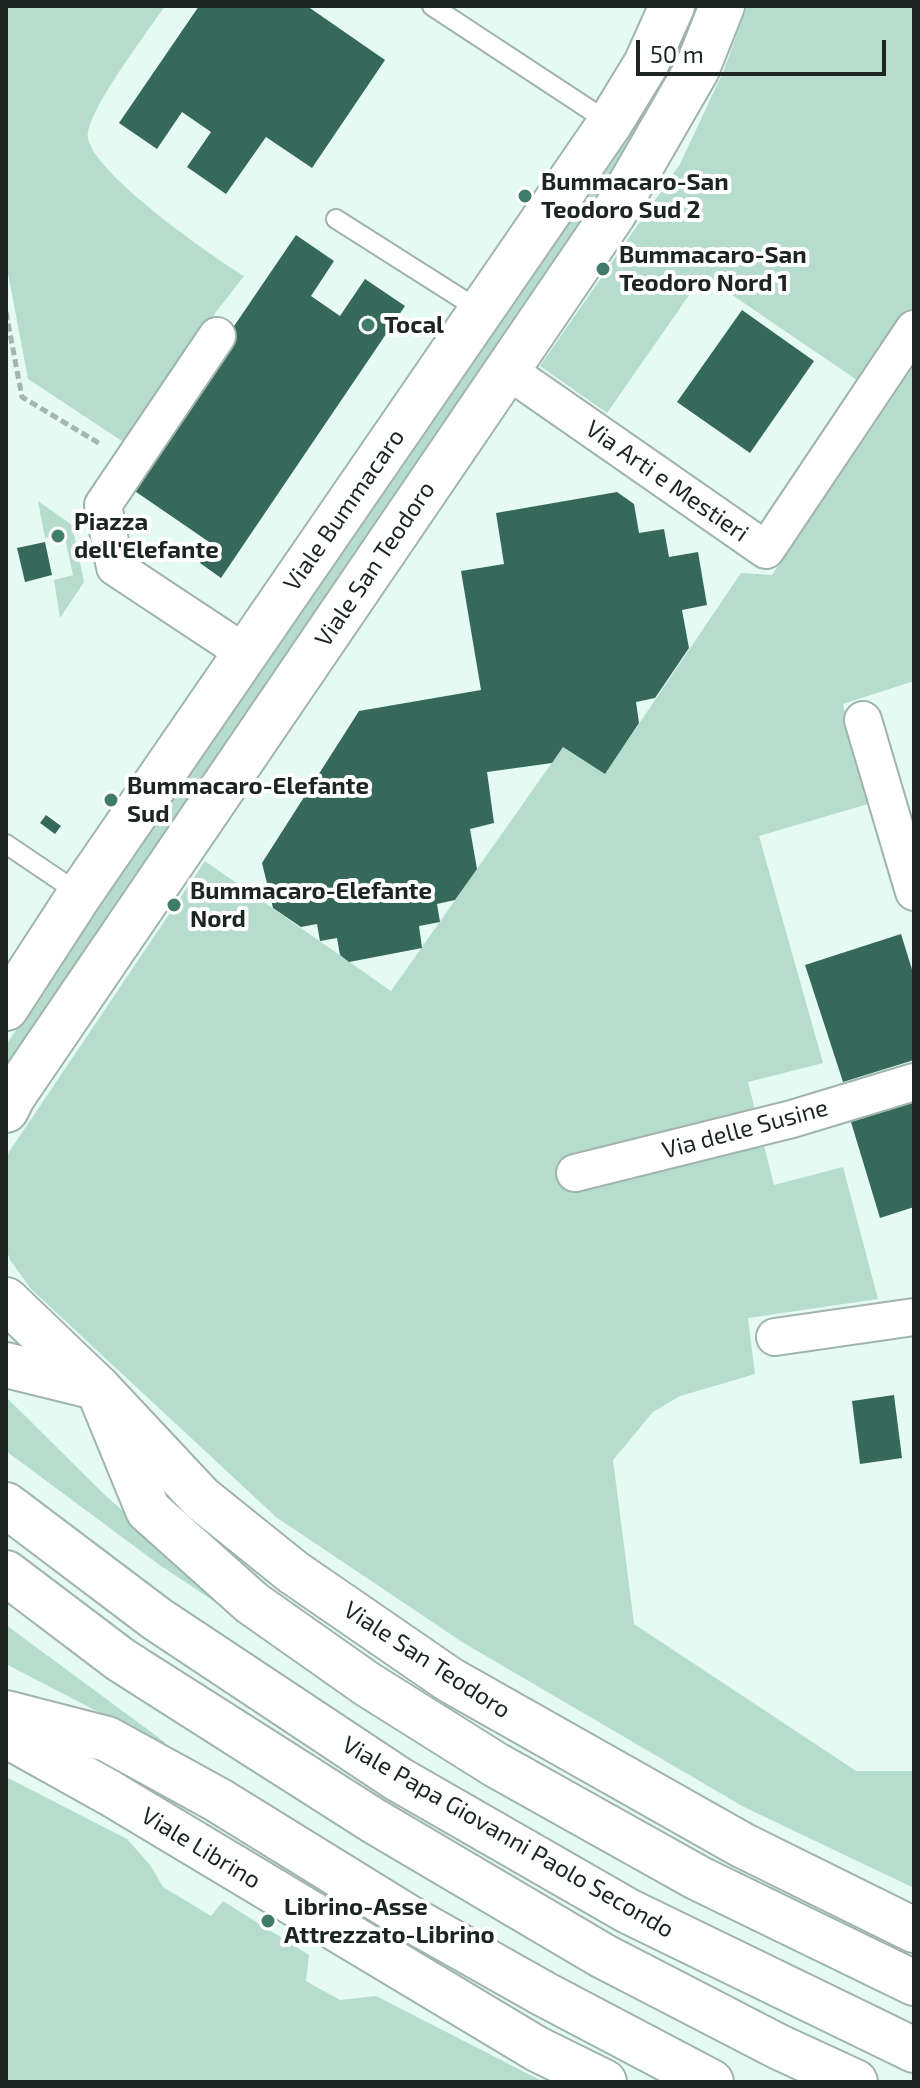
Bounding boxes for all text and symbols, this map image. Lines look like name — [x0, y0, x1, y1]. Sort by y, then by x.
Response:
scale bar — [640, 24, 890, 74]
text: 50 m — [650, 39, 704, 68]
place label: Bummacaro-San Teodoro Sud 2 — [541, 168, 729, 224]
marker: Bummacaro-San Teodoro Sud 2 — [516, 187, 534, 205]
place label: Bummacaro-San Teodoro Nord 1 — [619, 241, 807, 297]
marker: Bummacaro-San Teodoro Nord 1 — [594, 260, 612, 278]
place label: Tocal — [384, 311, 444, 339]
marker: Tocal — [359, 316, 377, 334]
street label: Via Arti e Mestieri — [580, 414, 754, 548]
street label: Viale Bummacaro — [277, 424, 411, 596]
street label: Viale San Teodoro — [309, 476, 441, 652]
place label: Piazza dell'Elefante — [74, 508, 219, 564]
marker: Piazza dell'Elefante — [49, 527, 67, 545]
place label: Bummacaro-Elefante Sud — [127, 772, 369, 828]
marker: Bummacaro-Elefante Sud — [102, 791, 120, 809]
place label: Bummacaro-Elefante Nord — [190, 877, 432, 933]
marker: Bummacaro-Elefante Nord — [165, 896, 183, 914]
street label: Via delle Susine — [659, 1093, 831, 1165]
street label: Viale San Teodoro — [338, 1595, 516, 1725]
street label: Viale Papa Giovanni Paolo Secondo — [337, 1730, 679, 1944]
street label: Viale Librino — [136, 1801, 266, 1895]
place label: Librino-Asse Attrezzato-Librino — [284, 1893, 495, 1949]
marker: Librino-Asse Attrezzato-Librino — [259, 1912, 277, 1930]

